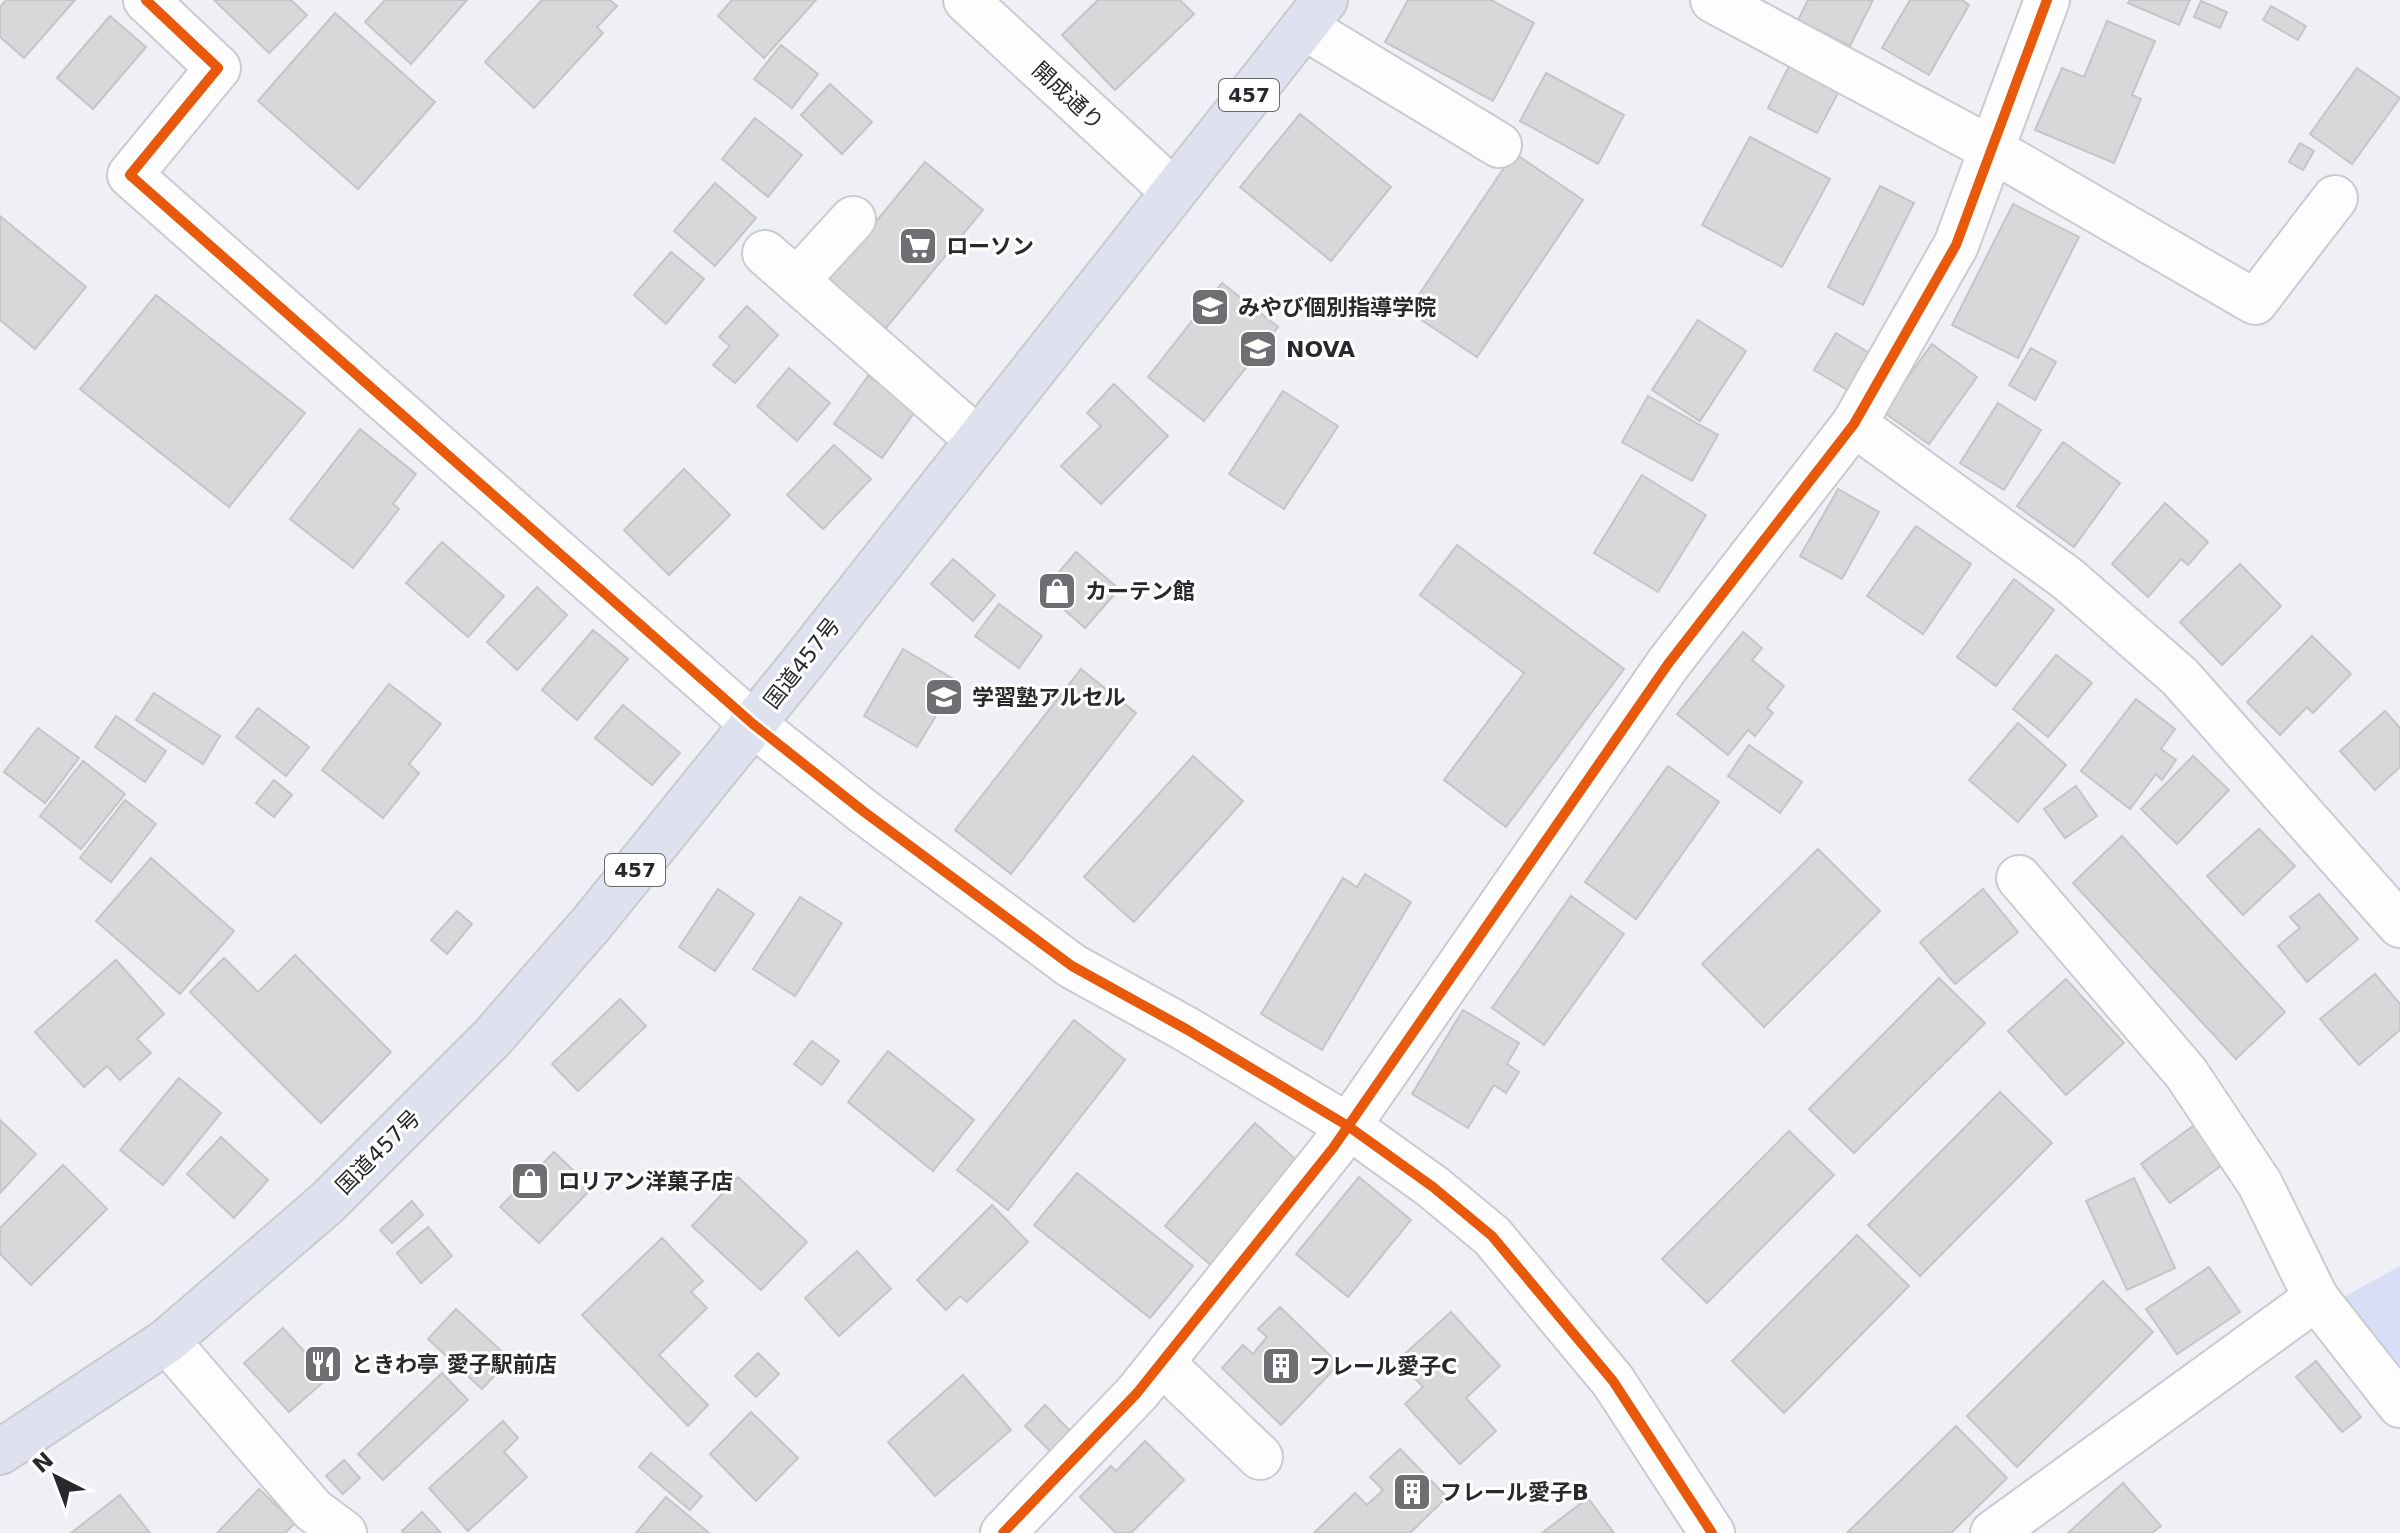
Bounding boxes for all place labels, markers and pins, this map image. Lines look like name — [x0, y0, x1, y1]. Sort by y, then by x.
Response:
supermarket icon: ローソン — [897, 225, 939, 267]
place label: ローソン — [946, 234, 1034, 259]
school or university icon: みやび個別指導学院 — [1189, 286, 1231, 328]
place label: みやび個別指導学院 — [1238, 295, 1436, 320]
school or university icon: NOVA — [1237, 328, 1279, 370]
place label: NOVA — [1286, 337, 1355, 362]
shop icon: カーテン館 — [1036, 570, 1078, 612]
place label: カーテン館 — [1085, 579, 1195, 604]
school or university icon: 学習塾アルセル — [923, 676, 965, 718]
place label: 学習塾アルセル — [972, 685, 1126, 710]
shop icon: ロリアン洋菓子店 — [509, 1160, 551, 1202]
place label: ロリアン洋菓子店 — [558, 1169, 733, 1194]
restaurant icon: ときわ亭 愛子駅前店 — [302, 1343, 344, 1385]
building icon: フレール愛子C — [1260, 1345, 1302, 1387]
place label: ときわ亭 愛子駅前店 — [351, 1352, 557, 1377]
place label: フレール愛子C — [1309, 1354, 1457, 1379]
building icon: フレール愛子B — [1391, 1471, 1433, 1513]
place label: フレール愛子B — [1440, 1480, 1589, 1505]

